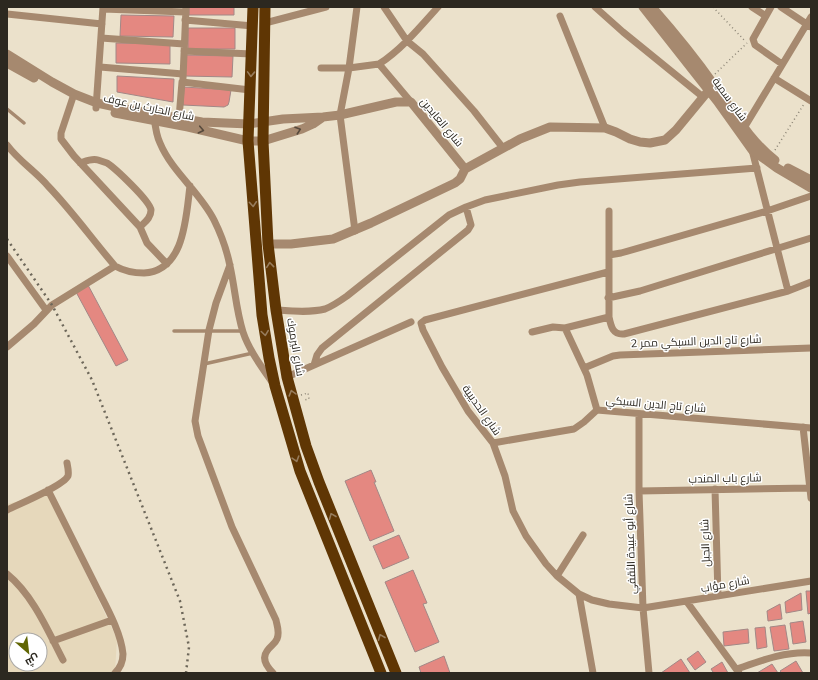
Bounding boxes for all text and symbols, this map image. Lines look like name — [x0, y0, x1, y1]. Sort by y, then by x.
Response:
one-way arrow — [247, 71, 255, 77]
street label: شارع سمية — [709, 75, 750, 124]
street label: شارع الحارث بن عوف — [102, 91, 196, 124]
street label: شارع العايدين — [417, 95, 467, 150]
one-way arrow — [197, 125, 204, 133]
one-way arrow — [294, 126, 301, 135]
one-way arrow — [249, 201, 258, 207]
one-way arrow — [266, 262, 275, 268]
street label: شارع اليرموك — [283, 317, 308, 377]
one-way arrow — [260, 330, 269, 336]
street label: شارع تاج الدين السبكي ممر 2 — [630, 332, 762, 352]
street label: شارع الحديبية — [459, 382, 504, 439]
one-way arrow — [288, 390, 296, 396]
street label: شارع تاج الدين السبكي — [605, 393, 707, 417]
one-way arrow — [291, 455, 300, 462]
street label: شارع باب المندب — [688, 470, 762, 487]
street label: شارع أبو عبيدة الثقفي — [621, 493, 641, 594]
one-way arrow — [329, 513, 337, 520]
street label: شارع الجبل — [697, 519, 714, 567]
street label: شارع مؤاب — [700, 573, 751, 596]
north arrow — [8, 632, 48, 672]
one-way arrow — [378, 633, 386, 641]
text: ش — [23, 651, 42, 670]

